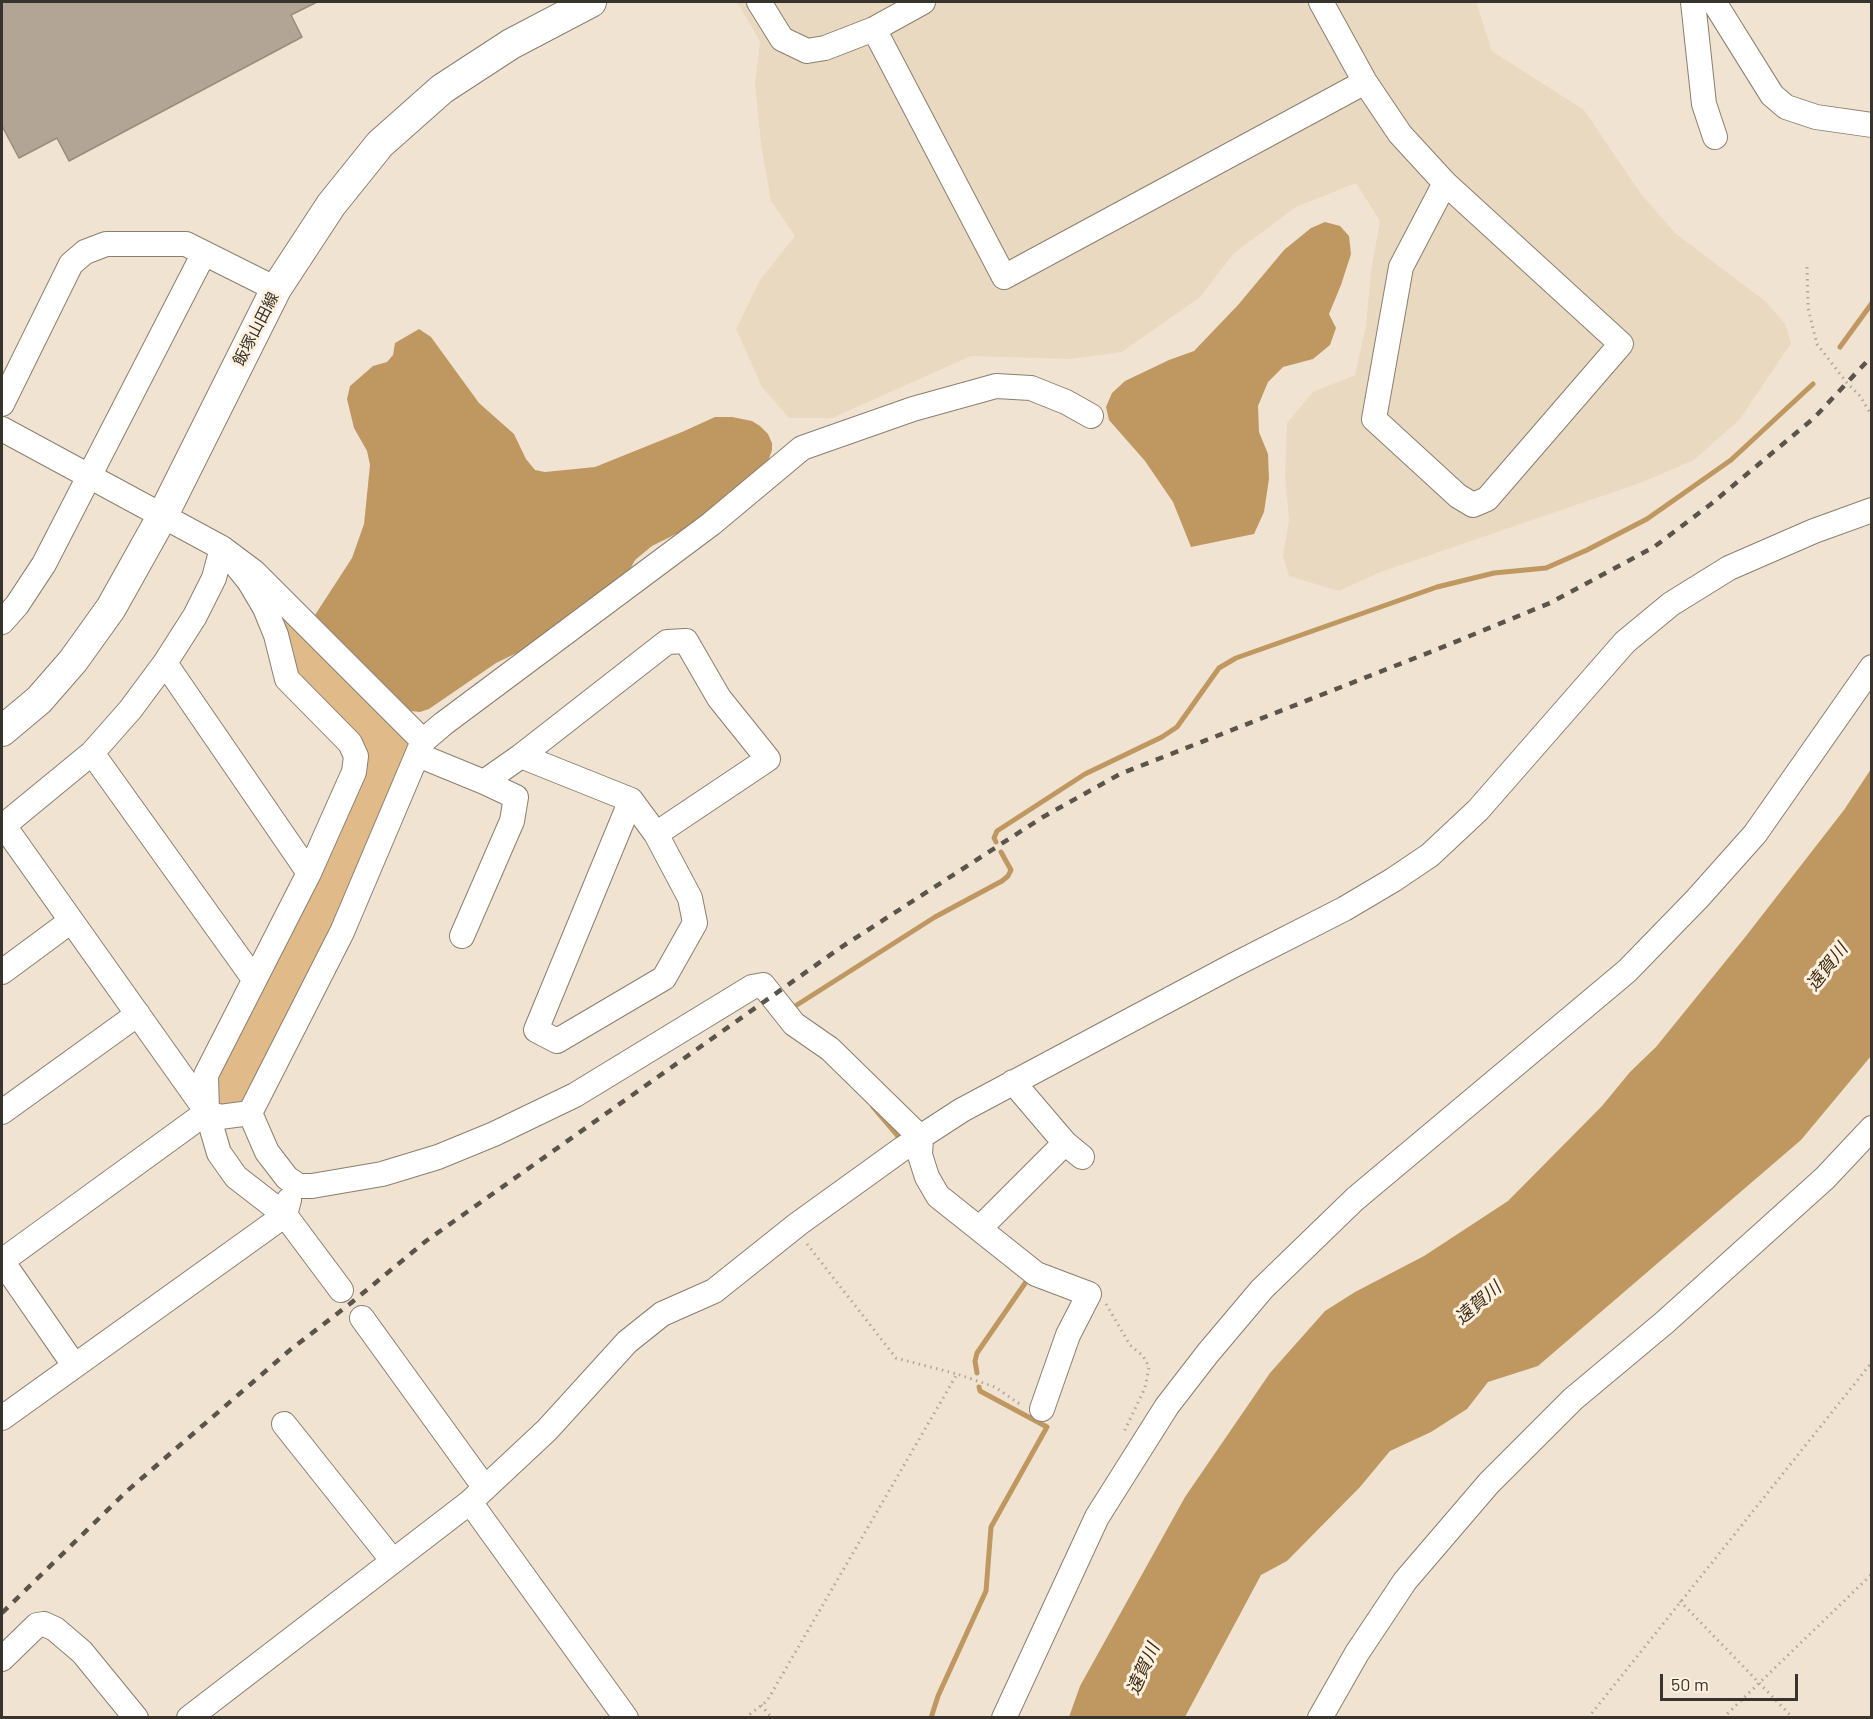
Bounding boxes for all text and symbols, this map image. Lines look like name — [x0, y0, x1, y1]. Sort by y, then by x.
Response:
street label: 飯塚山田線 — [229, 289, 283, 369]
water label: 遠賀川 — [1802, 939, 1852, 995]
water label: 遠賀川 — [1451, 1277, 1505, 1329]
water label: 遠賀川 — [1122, 1640, 1164, 1698]
scale bar — [1663, 1662, 1801, 1700]
text: 50 m — [1671, 1673, 1709, 1695]

